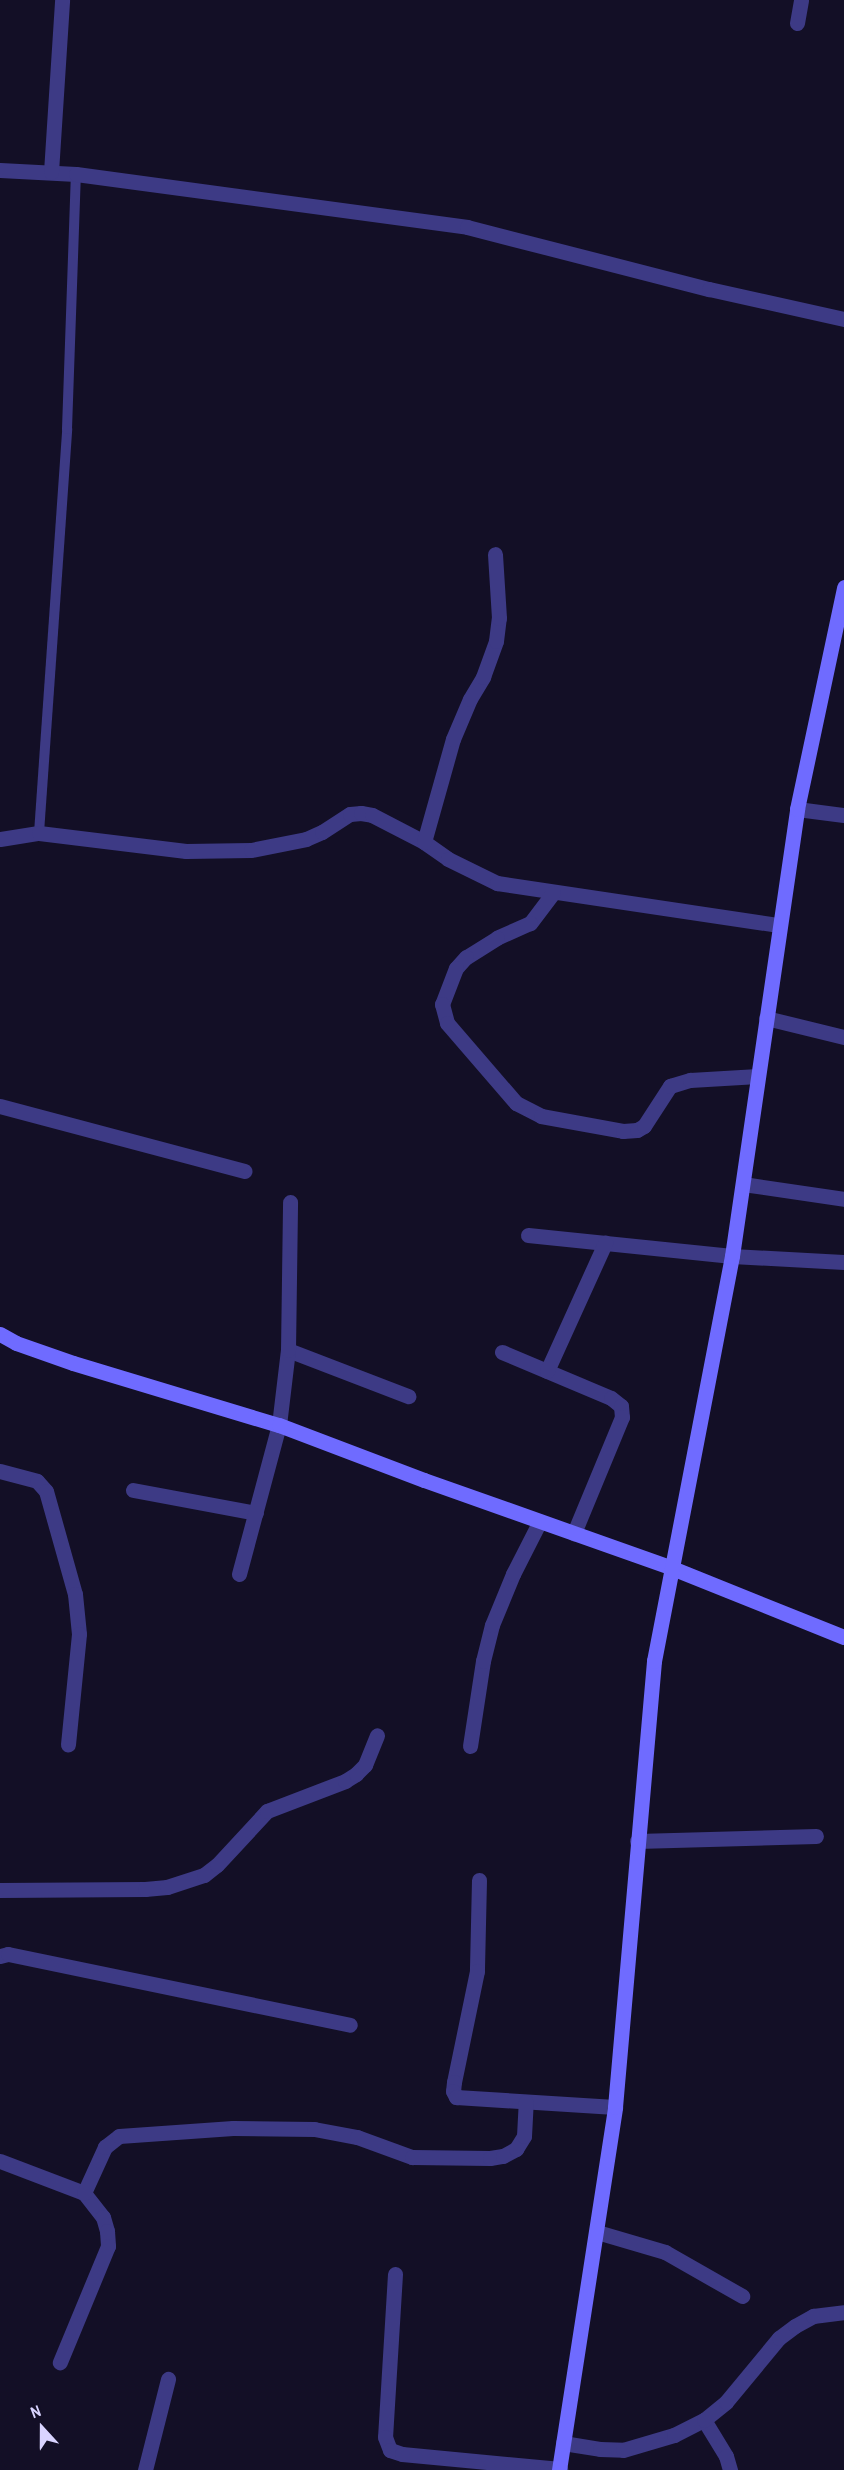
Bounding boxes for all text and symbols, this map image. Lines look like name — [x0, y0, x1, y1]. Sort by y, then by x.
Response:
north arrow — [12, 2398, 72, 2458]
text: N — [27, 2399, 44, 2423]

